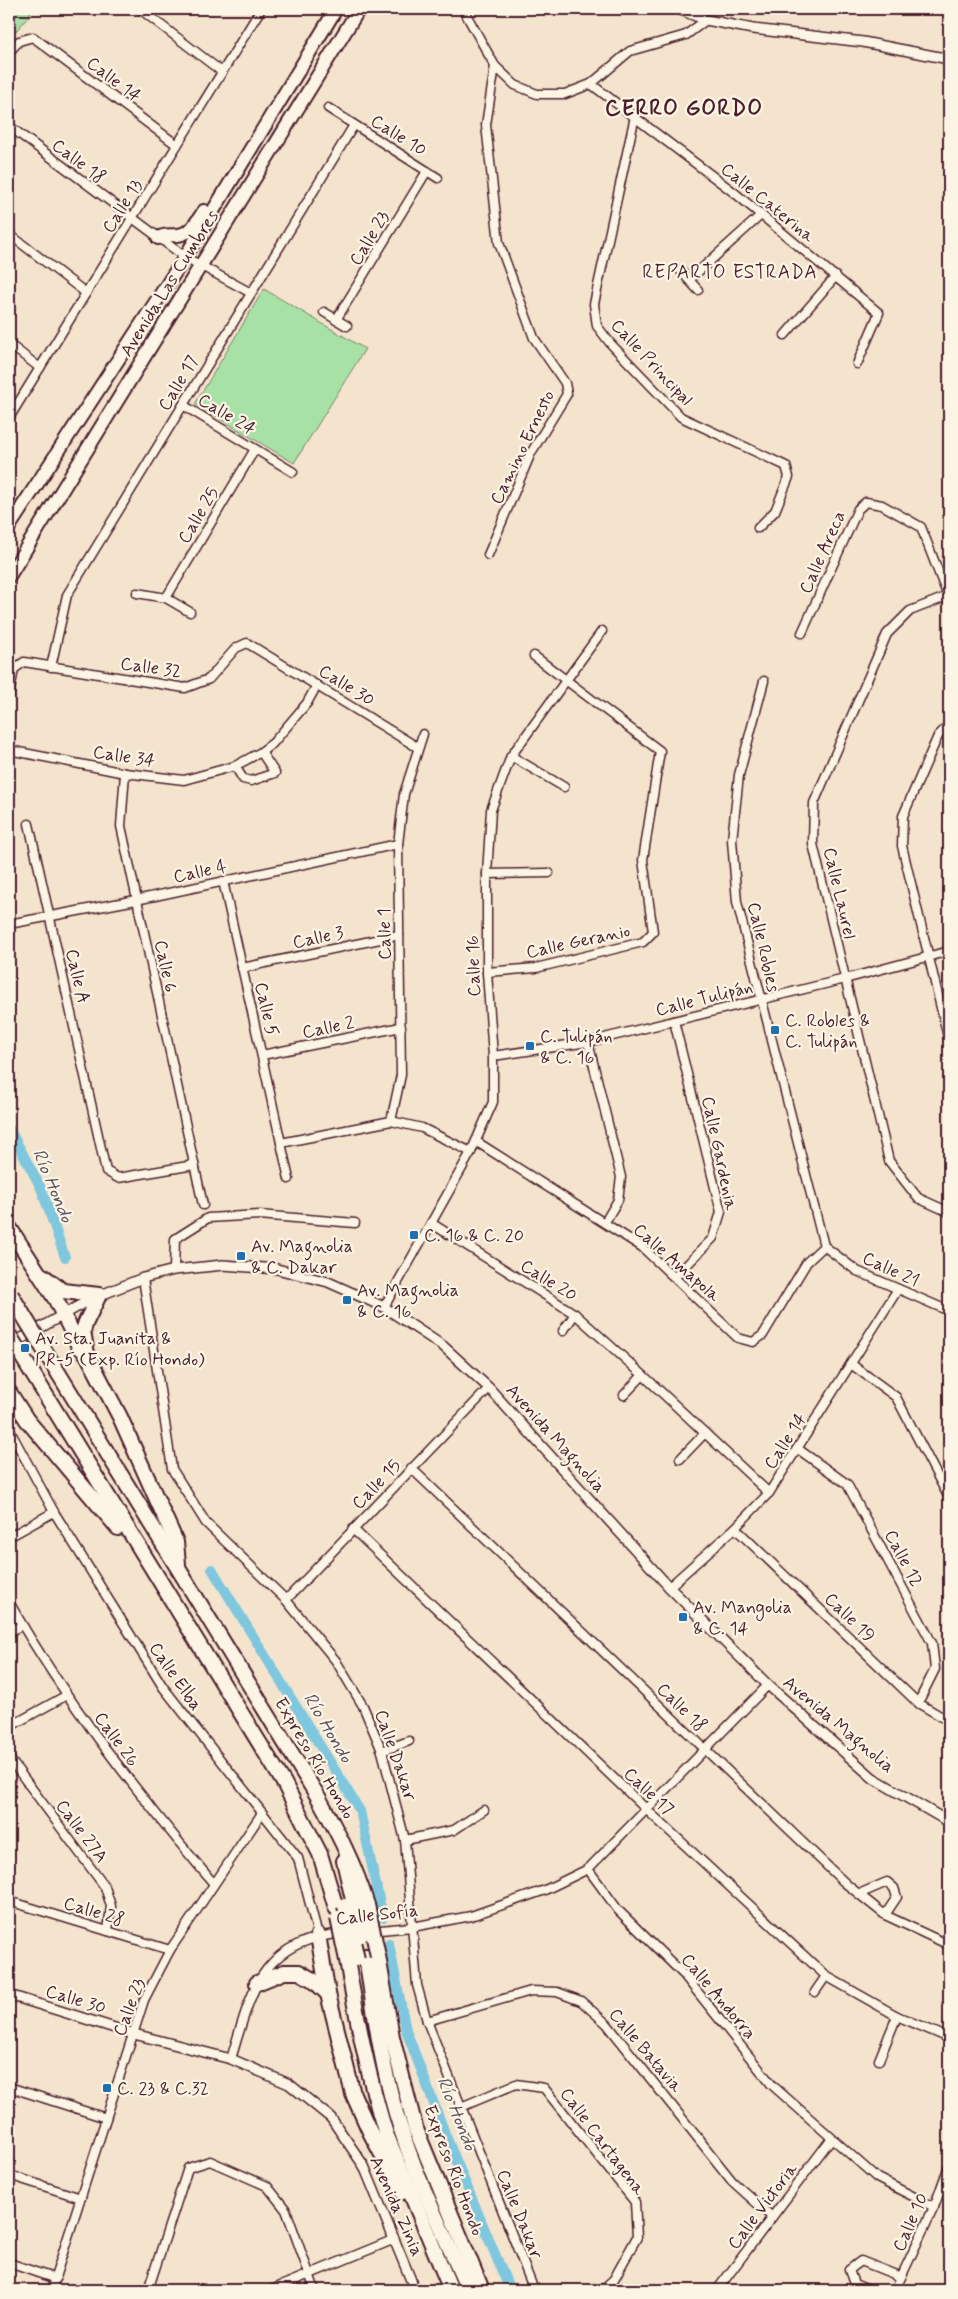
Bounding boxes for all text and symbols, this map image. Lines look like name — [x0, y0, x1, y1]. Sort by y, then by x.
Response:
street label: Calle 14 — [81, 51, 146, 108]
district label: CERRO GORDO — [605, 95, 763, 123]
street label: Calle 10 — [366, 109, 431, 162]
street label: Calle 18 — [47, 134, 110, 190]
street label: Calle Caterina — [715, 157, 820, 248]
street label: Calle 13 — [97, 175, 149, 238]
street label: Avenida Las Cumbres — [115, 206, 225, 361]
street label: Calle 23 — [344, 206, 396, 270]
district label: REPARTO ESTRADA — [642, 260, 818, 285]
street label: Calle Principal — [605, 314, 698, 411]
street label: Calle 17 — [153, 351, 205, 416]
street label: Camino Ernesto — [485, 386, 561, 509]
street label: Calle 24 — [193, 388, 260, 441]
street label: Calle 25 — [173, 483, 225, 548]
street label: Calle Areca — [794, 507, 852, 598]
street label: Calle 32 — [119, 652, 183, 684]
street label: Calle 30 — [314, 659, 379, 712]
street label: Calle 34 — [91, 740, 157, 774]
street label: Calle Laurel — [817, 845, 861, 941]
street label: Calle 4 — [171, 855, 229, 889]
street label: Calle Robles — [741, 900, 785, 995]
street label: Calle 1 — [373, 908, 397, 960]
street label: Calle Geranio — [524, 919, 633, 965]
street label: Calle 3 — [290, 921, 346, 955]
street label: Calle 16 — [461, 935, 487, 997]
street label: Calle 6 — [148, 938, 182, 995]
street label: Calle A — [59, 947, 95, 1006]
street label: Calle Tulipán — [653, 975, 755, 1023]
street label: Calle 5 — [248, 980, 284, 1039]
place label: C. Robles & C. Tulipán — [785, 1009, 870, 1054]
street label: Calle 2 — [300, 1011, 356, 1045]
marker: C. Robles & C. Tulipán — [769, 1024, 781, 1036]
place label: C. Tulipán & C. 16 — [540, 1025, 613, 1070]
marker: C. Tulipán & C. 16 — [524, 1040, 536, 1052]
street label: Calle Gardenia — [695, 1094, 743, 1212]
water label: Río Hondo — [26, 1145, 80, 1227]
street label: Calle Amapola — [628, 1218, 725, 1308]
place label: C. 16 & C. 20 — [424, 1224, 524, 1248]
marker: C. 16 & C. 20 — [408, 1229, 420, 1241]
place label: Av. Magnolia & C. Dakar — [251, 1235, 353, 1280]
street label: Calle 21 — [858, 1246, 923, 1293]
marker: Av. Magnolia & C. Dakar — [235, 1250, 247, 1262]
street label: Calle 20 — [516, 1254, 581, 1308]
place label: Av. Magnolia & C. 16 — [357, 1279, 459, 1324]
marker: Av. Magnolia & C. 16 — [341, 1294, 353, 1306]
place label: Av. Sta. Juanita & PR-5 (Exp. Río Hondo) — [35, 1327, 205, 1372]
marker: Av. Sta. Juanita & PR-5 (Exp. Río Hondo) — [19, 1342, 31, 1354]
street label: Avenida Magnolia — [498, 1379, 611, 1500]
street label: Calle 14 — [759, 1409, 813, 1474]
street label: Calle 15 — [347, 1454, 407, 1515]
street label: Calle 12 — [878, 1526, 928, 1591]
street label: Calle 19 — [819, 1587, 880, 1648]
place label: Av. Mangolia & C. 14 — [693, 1596, 792, 1641]
marker: Av. Mangolia & C. 14 — [677, 1611, 689, 1623]
street label: Calle Elba — [143, 1638, 207, 1716]
street label: Avenida Magnolia — [776, 1671, 899, 1780]
street label: Calle 18 — [651, 1678, 712, 1738]
water label: Río Hondo — [297, 1688, 359, 1768]
street label: Expreso Río Hondo — [268, 1693, 360, 1824]
street label: Calle 26 — [88, 1707, 144, 1772]
street label: Calle Dakar — [368, 1707, 422, 1805]
street label: Calle 17 — [618, 1762, 679, 1821]
street label: Calle 27A — [50, 1795, 113, 1868]
street label: Calle 28 — [60, 1891, 127, 1933]
street label: Calle Sofía — [335, 1899, 419, 1931]
street label: Calle Andorra — [675, 1949, 761, 2045]
street label: Calle 23 — [108, 1975, 152, 2040]
street label: Calle 30 — [43, 1979, 109, 2020]
street label: Calle Batavia — [603, 2003, 688, 2098]
water label: Río Hondo — [430, 2073, 483, 2155]
place label: C. 23 & C.32 — [117, 2077, 209, 2101]
marker: C. 23 & C.32 — [101, 2082, 113, 2094]
street label: Calle Cartagena — [554, 2083, 651, 2200]
street label: Expreso Río Hondo — [417, 2102, 489, 2239]
street label: Avenida Zinia — [363, 2153, 429, 2260]
street label: Calle Victoria — [722, 2158, 803, 2255]
street label: Calle Dakar — [490, 2166, 548, 2263]
street label: Calle 10 — [887, 2189, 934, 2256]

